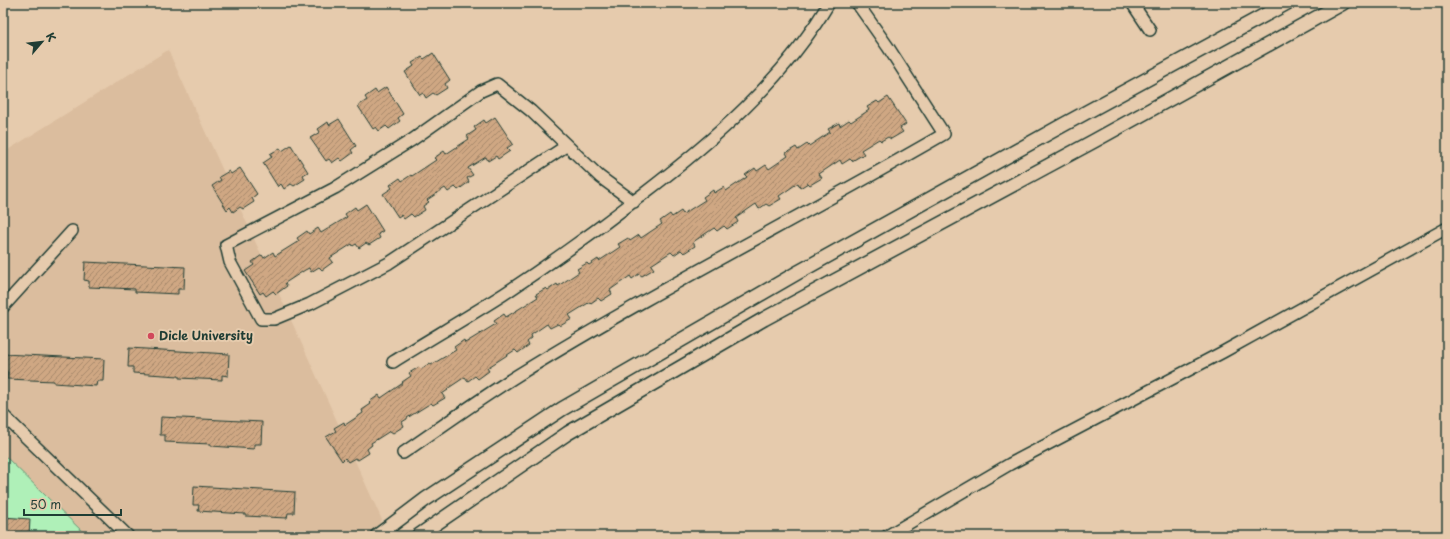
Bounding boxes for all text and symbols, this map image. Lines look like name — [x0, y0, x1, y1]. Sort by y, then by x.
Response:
north arrow — [22, 22, 62, 62]
text: K — [42, 30, 61, 45]
place label: Dicle University — [159, 326, 253, 344]
marker: Dicle University — [146, 331, 156, 341]
scale bar — [24, 491, 121, 517]
text: 50 m — [30, 495, 61, 513]

